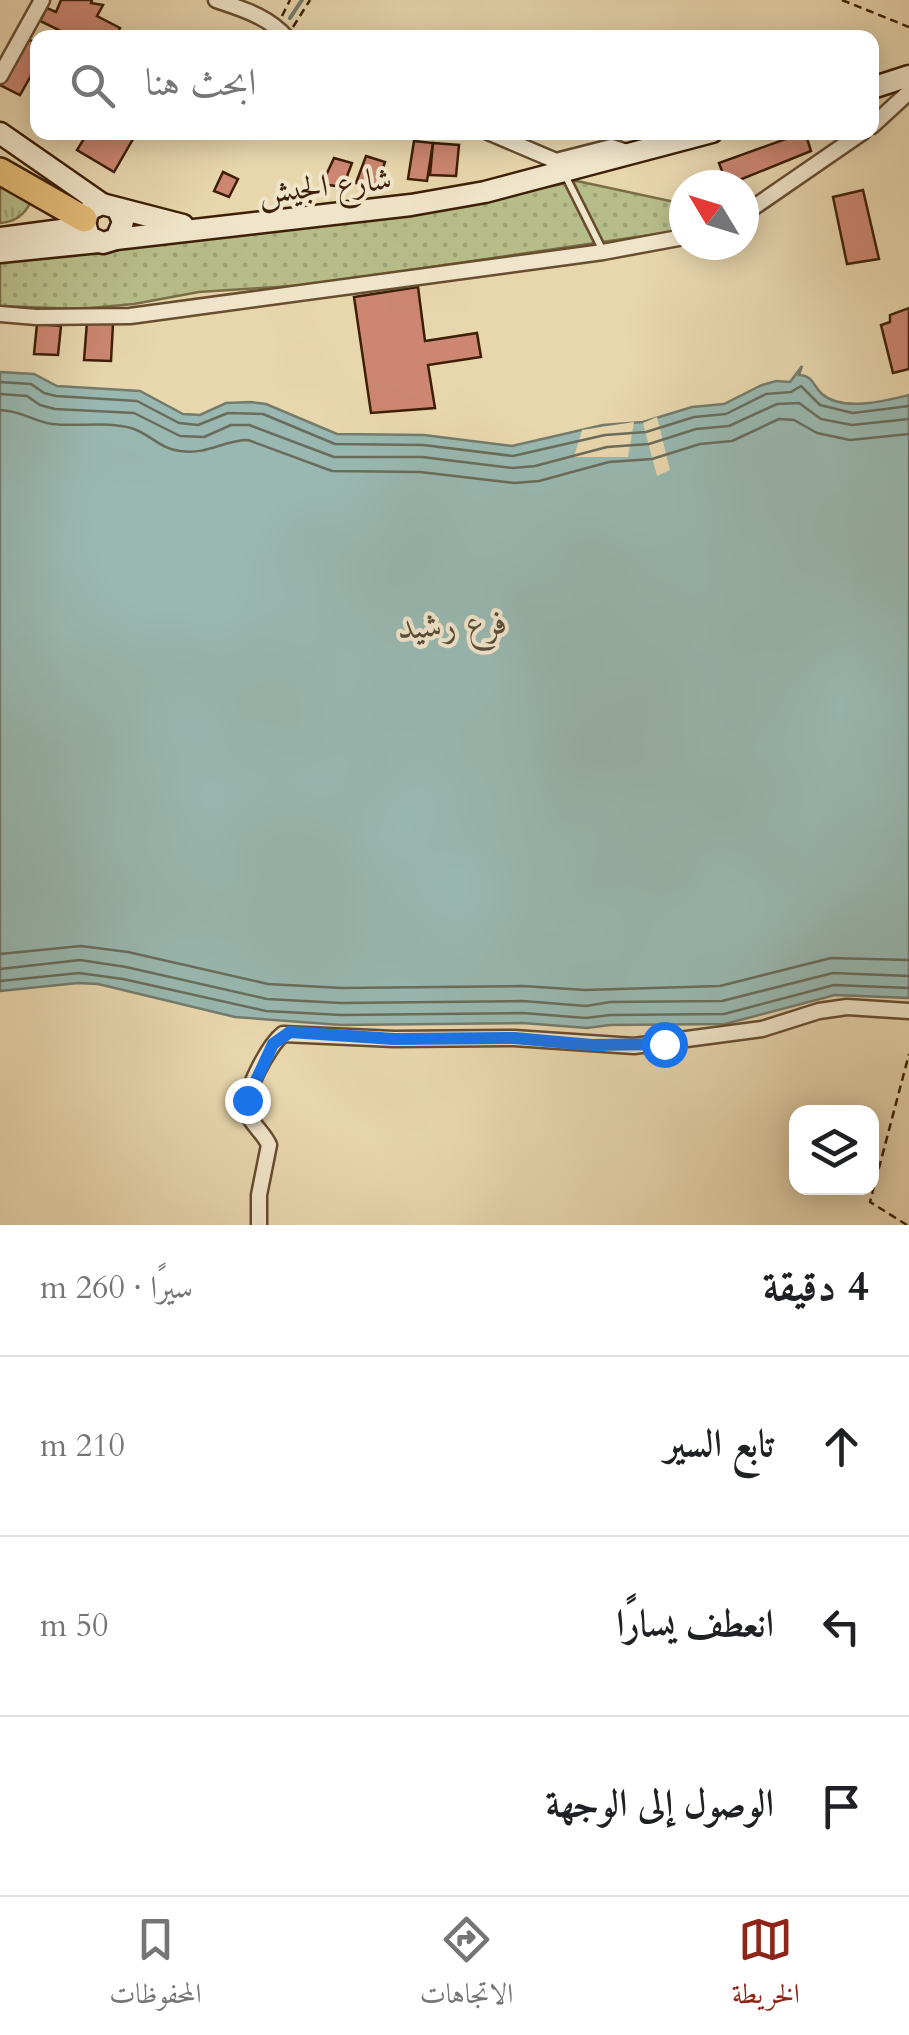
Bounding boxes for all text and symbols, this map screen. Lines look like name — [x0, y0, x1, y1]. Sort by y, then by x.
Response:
search box — [30, 30, 879, 140]
text: ابحث هنا — [145, 57, 257, 109]
icon: search — [65, 58, 120, 113]
street label: شارع الجيش — [256, 157, 394, 219]
north arrow — [669, 170, 759, 260]
water label: فرع رشيد — [397, 598, 509, 656]
route start — [642, 1022, 688, 1068]
route end — [225, 1078, 271, 1124]
map controls — [789, 1105, 879, 1195]
button: layers — [789, 1105, 879, 1195]
text: 4 دقيقة — [763, 1258, 869, 1315]
text: سيرًا · 260 m — [40, 1266, 193, 1310]
text: تابع السير — [665, 1418, 774, 1470]
icon: ahead — [814, 1419, 869, 1474]
text: 210 m — [40, 1424, 125, 1468]
text: انعطف يسارًا — [616, 1598, 774, 1650]
icon: left — [814, 1599, 869, 1654]
text: 50 m — [40, 1604, 108, 1648]
text: الوصول إلى الوجهة — [545, 1778, 774, 1830]
icon: arrive — [814, 1779, 869, 1834]
tab: المحفوظات — [109, 1912, 201, 2021]
tab: الاتجاهات — [420, 1912, 513, 2021]
tab: الخريطة — [732, 1912, 800, 2021]

